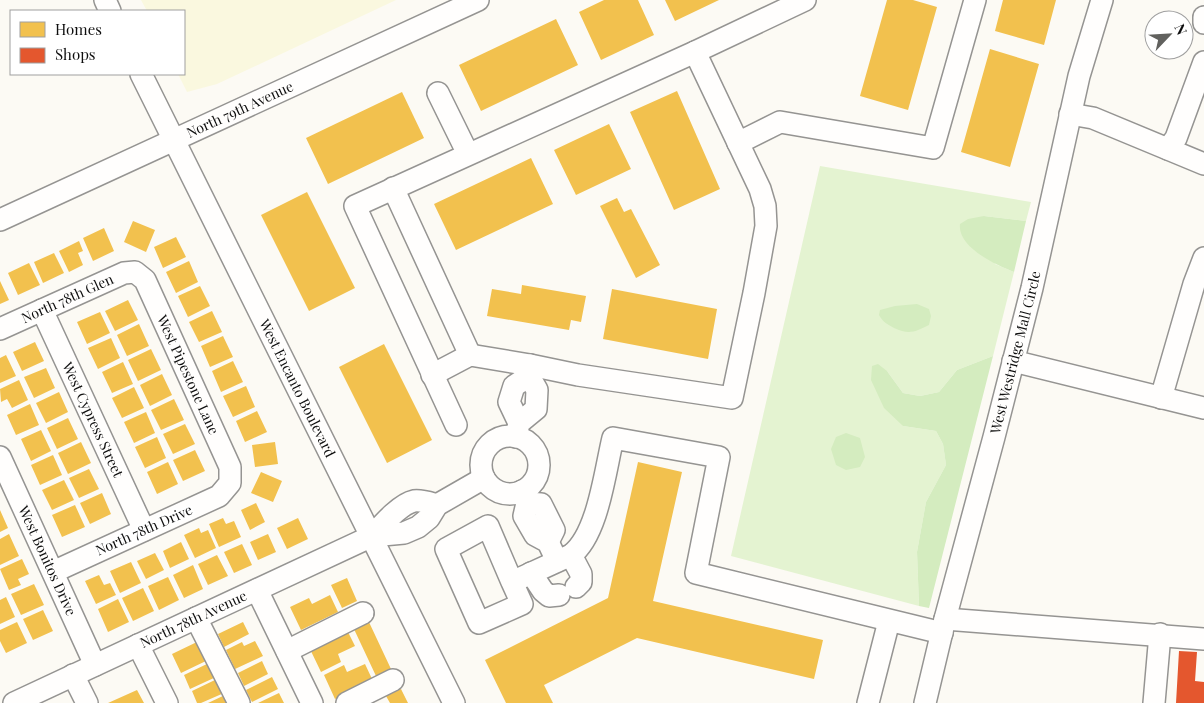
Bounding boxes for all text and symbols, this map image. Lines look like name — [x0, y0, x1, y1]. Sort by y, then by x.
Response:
legend — [10, 10, 185, 75]
north arrow — [1144, 10, 1194, 60]
text: Homes — [55, 19, 102, 39]
text: N — [1170, 21, 1192, 38]
text: Shops — [55, 44, 96, 64]
street label: North 79th Avenue — [183, 76, 296, 142]
street label: North 78th Glen — [18, 269, 117, 327]
street label: West Westridge Mall Circle — [985, 269, 1044, 437]
street label: West Pipestone Lane — [153, 311, 224, 437]
street label: West Encanto Boulevard — [255, 315, 340, 460]
street label: West Cypress Street — [58, 358, 129, 481]
street label: North 78th Drive — [92, 500, 195, 559]
street label: West Bonitos Drive — [14, 502, 81, 619]
street label: North 78th Avenue — [137, 586, 250, 652]

